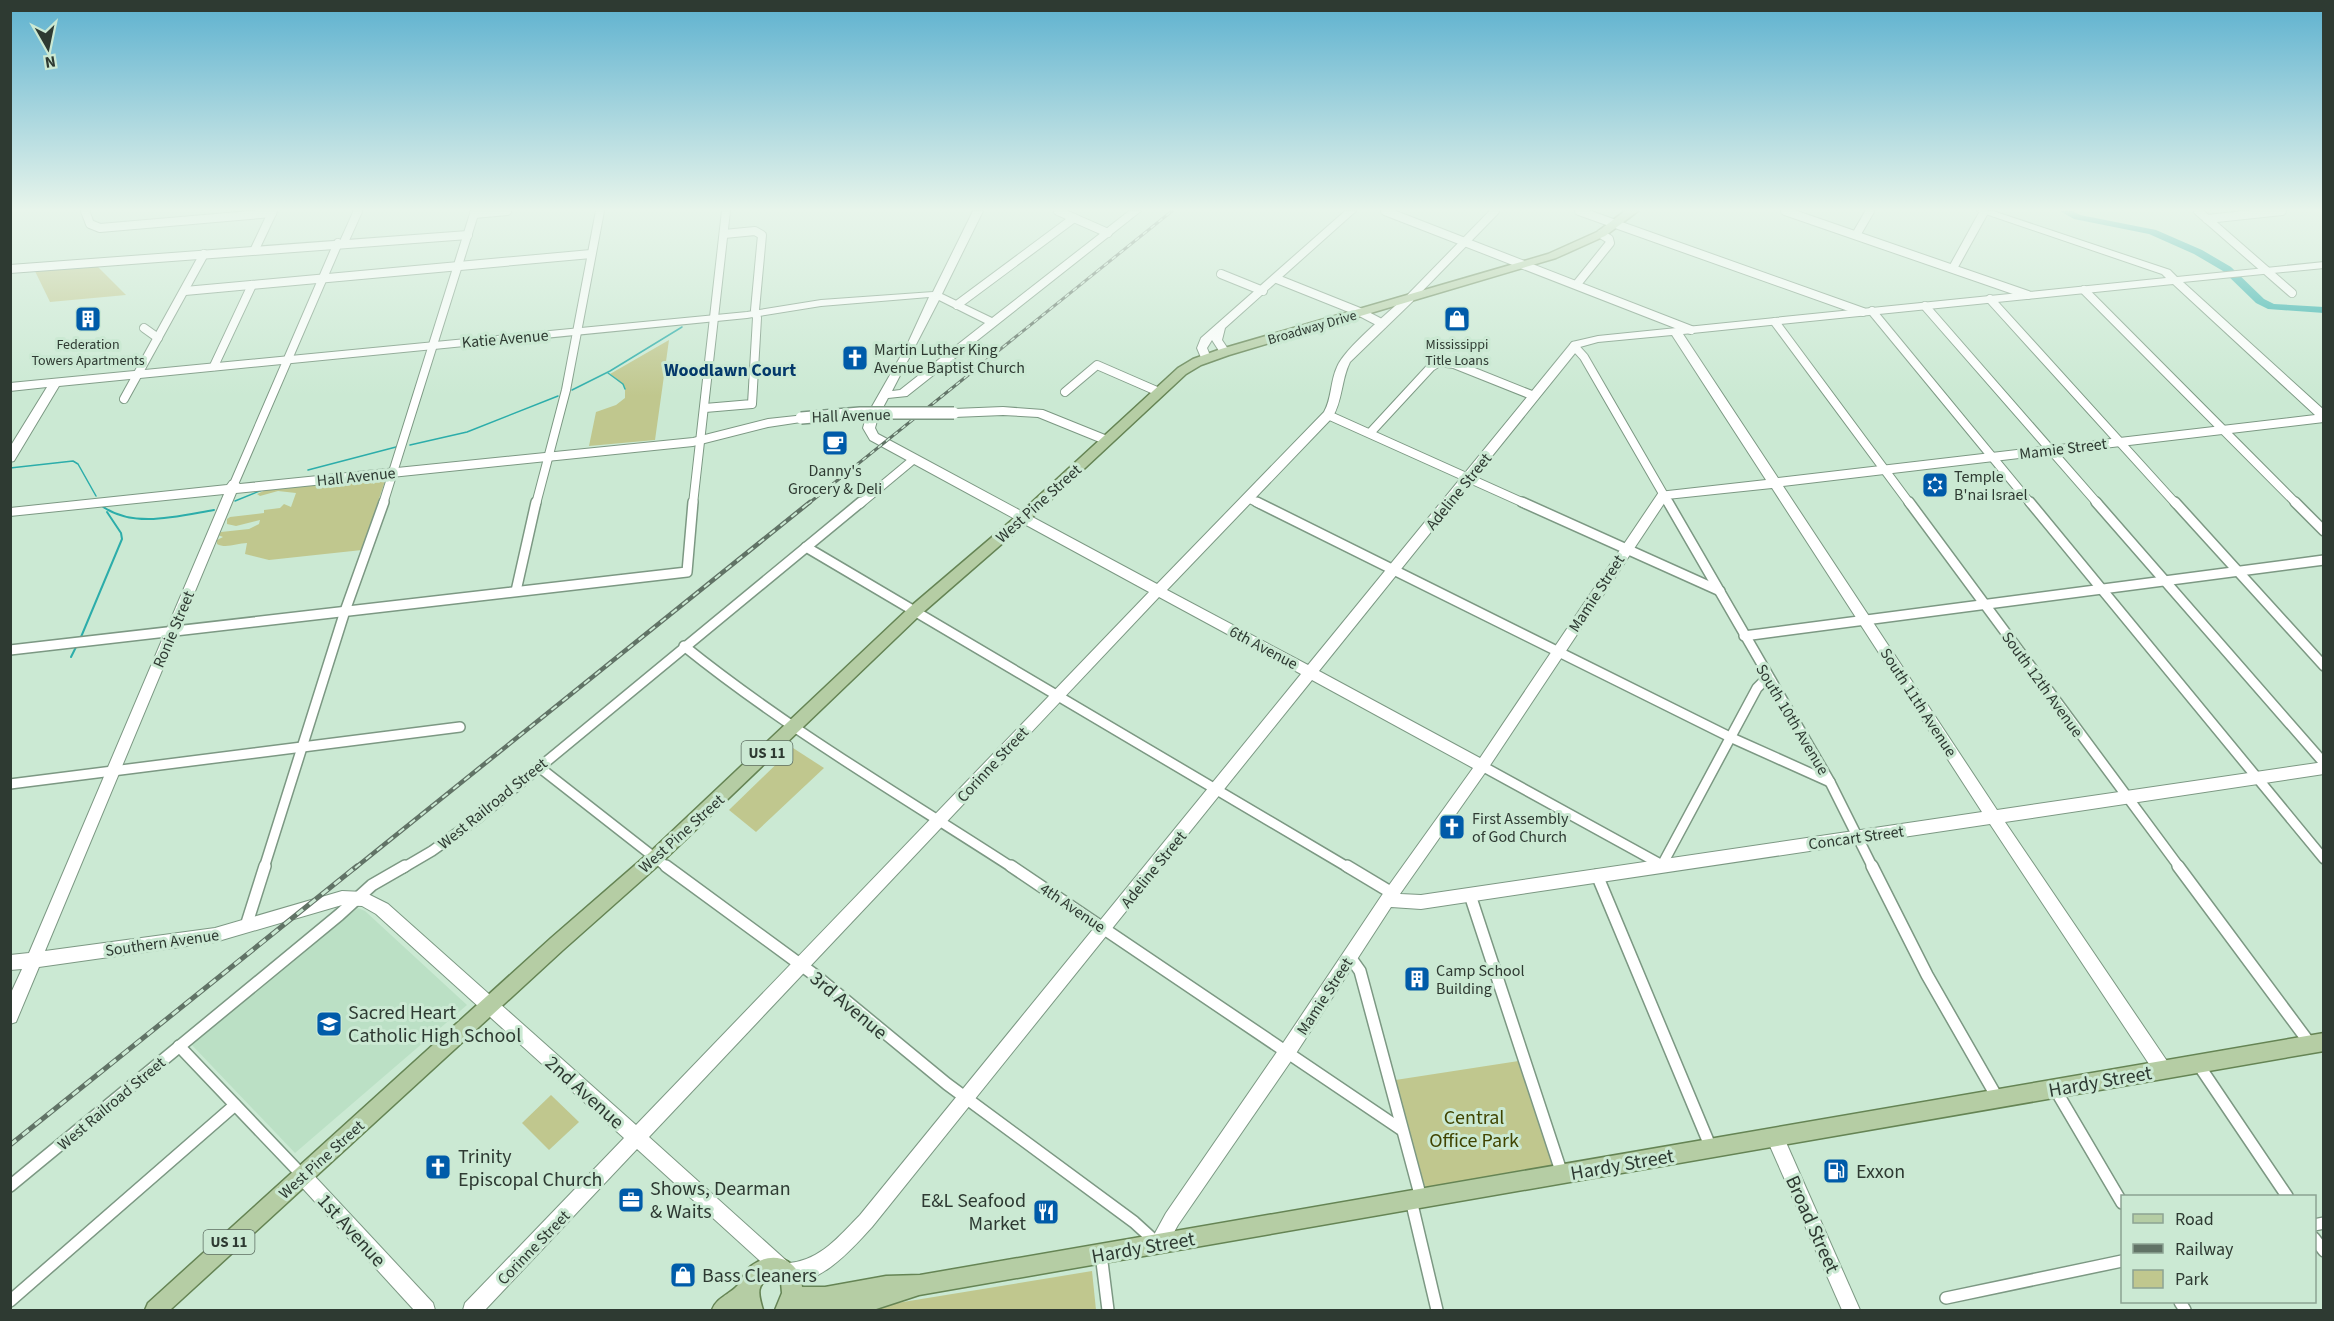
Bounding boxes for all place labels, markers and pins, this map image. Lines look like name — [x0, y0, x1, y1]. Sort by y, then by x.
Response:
building icon: Federation Towers Apartments — [73, 304, 103, 334]
shop icon: Mississippi Title Loans — [1442, 304, 1472, 334]
place label: Federation Towers Apartments — [31, 335, 145, 371]
place label: Mississippi Title Loans — [1425, 335, 1489, 371]
place label: Martin Luther King Avenue Baptist Church — [874, 339, 1025, 379]
church icon: Martin Luther King Avenue Baptist Church — [840, 343, 870, 373]
cafe icon: Danny's Grocery & Deli — [820, 428, 850, 458]
place label: Danny's Grocery & Deli — [788, 460, 882, 500]
place label: Temple B'nai Israel — [1954, 466, 2028, 506]
synagogue icon: Temple B'nai Israel — [1920, 470, 1950, 500]
place label: First Assembly of God Church — [1472, 808, 1569, 848]
church icon: First Assembly of God Church — [1437, 812, 1467, 842]
place label: Camp School Building — [1436, 960, 1525, 1000]
building icon: Camp School Building — [1402, 964, 1432, 994]
place label: Sacred Heart Catholic High School — [348, 999, 521, 1050]
school or university icon: Sacred Heart Catholic High School — [314, 1009, 344, 1039]
place label: Trinity Episcopal Church — [458, 1143, 602, 1194]
church icon: Trinity Episcopal Church — [423, 1152, 453, 1182]
fuel station icon: Exxon — [1821, 1156, 1851, 1186]
place label: Exxon — [1856, 1158, 1905, 1186]
place label: Shows, Dearman & Waits — [650, 1175, 791, 1226]
office icon: Shows, Dearman & Waits — [616, 1185, 646, 1215]
place label: E&L Seafood Market — [921, 1187, 1026, 1238]
restaurant icon: E&L Seafood Market — [1031, 1197, 1061, 1227]
shop icon: Bass Cleaners — [668, 1260, 698, 1290]
place label: Bass Cleaners — [702, 1262, 817, 1290]

